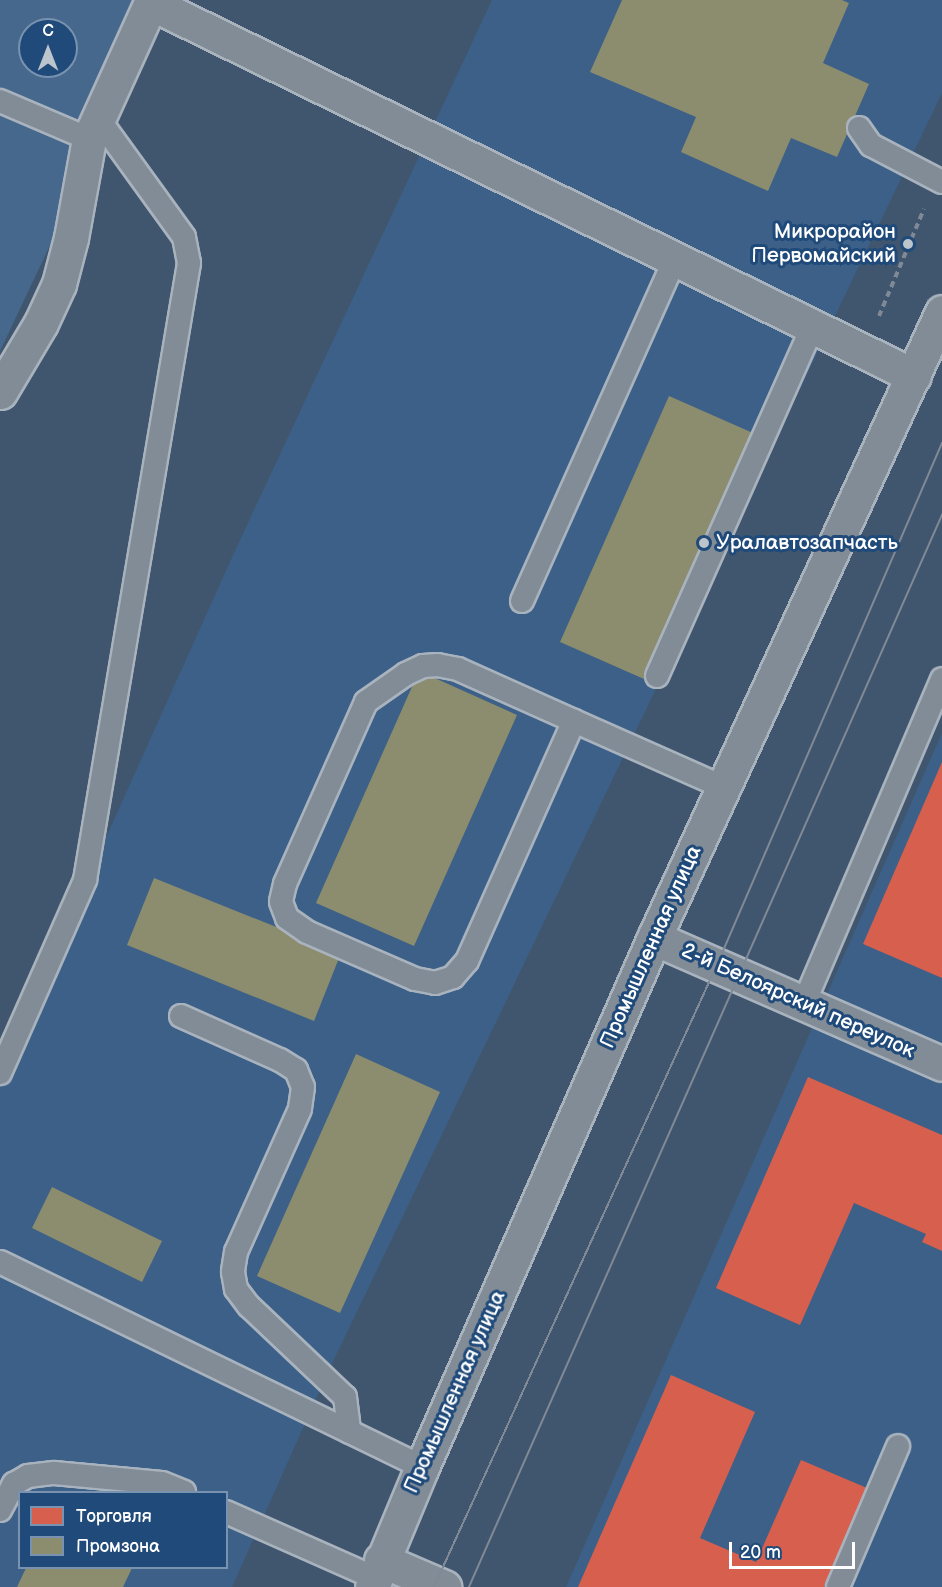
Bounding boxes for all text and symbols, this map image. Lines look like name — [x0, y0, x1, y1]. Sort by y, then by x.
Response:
north arrow — [18, 18, 78, 78]
text: С — [42, 22, 54, 41]
place label: Микрорайон Первомайский — [751, 219, 896, 269]
marker: Микрорайон Первомайский — [901, 237, 915, 251]
place label: Уралавтозапчасть — [716, 530, 898, 556]
marker: Уралавтозапчасть — [697, 536, 711, 550]
street label: Промышленная улица — [595, 842, 707, 1052]
street label: 2-й Белоярский переулок — [678, 938, 918, 1064]
street label: Промышленная улица — [399, 1287, 511, 1497]
legend — [18, 1491, 228, 1569]
text: Торговля — [76, 1506, 152, 1527]
scale bar — [732, 1530, 858, 1568]
text: Промзона — [76, 1536, 160, 1557]
text: 20 m — [740, 1542, 781, 1563]

